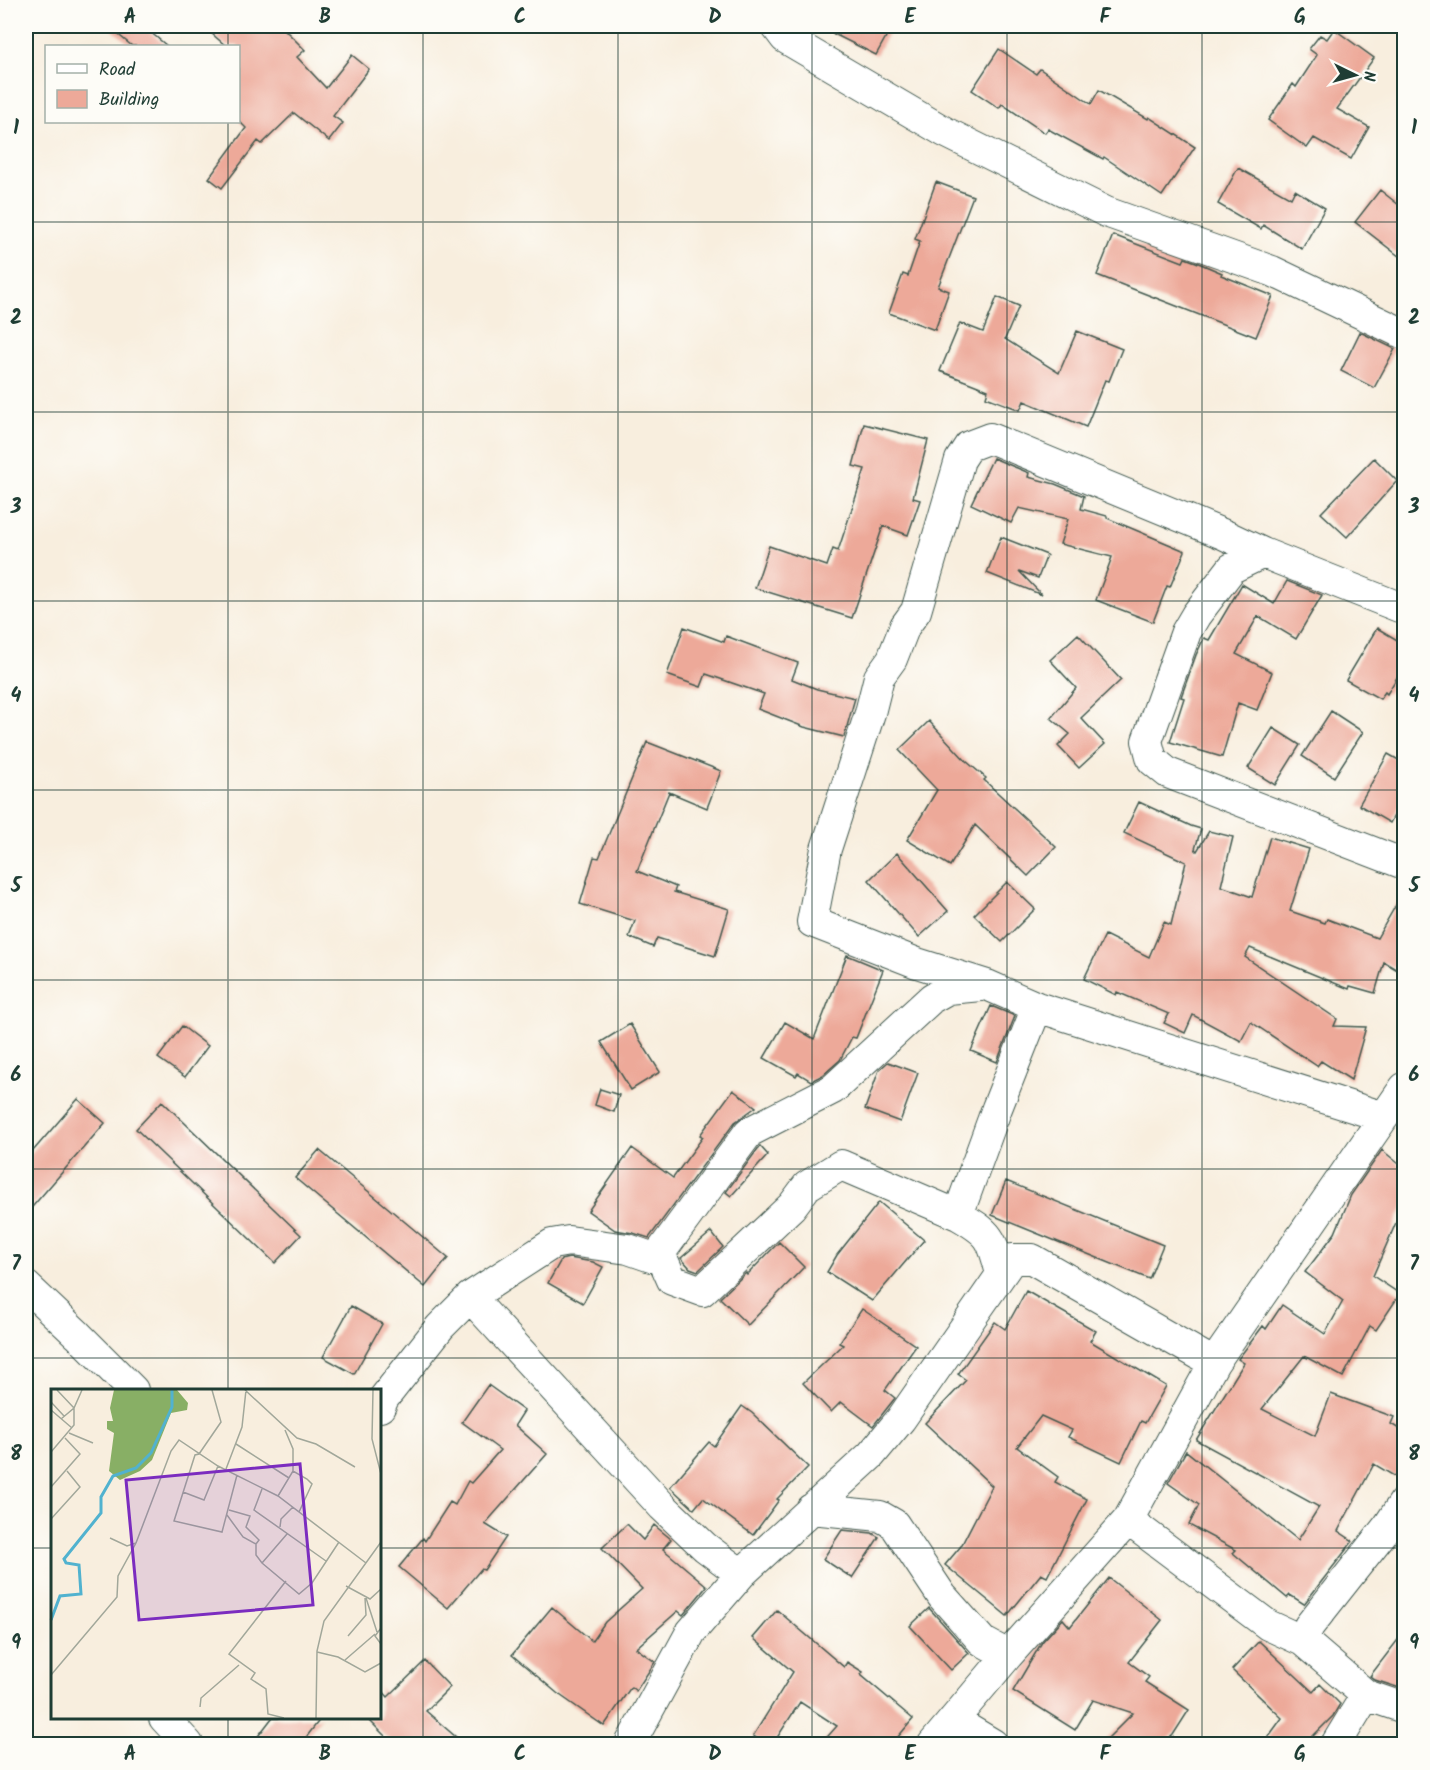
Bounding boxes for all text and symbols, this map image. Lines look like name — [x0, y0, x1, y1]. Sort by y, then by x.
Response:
text: A — [124, 2, 136, 34]
text: B — [319, 2, 331, 34]
text: C — [514, 2, 526, 34]
text: D — [708, 2, 722, 34]
text: E — [904, 2, 916, 34]
text: F — [1100, 2, 1112, 34]
text: G — [1294, 2, 1306, 34]
legend — [45, 45, 240, 123]
north arrow — [1325, 45, 1385, 105]
text: Road — [99, 56, 136, 85]
text: N — [1356, 70, 1381, 82]
text: Building — [99, 86, 159, 115]
text: 1 — [13, 113, 19, 145]
text: 1 — [1411, 113, 1417, 145]
text: 2 — [10, 303, 22, 335]
text: 2 — [1408, 303, 1420, 335]
text: 3 — [10, 492, 22, 524]
text: 3 — [1408, 492, 1420, 524]
text: 4 — [11, 681, 22, 713]
text: 4 — [1409, 681, 1420, 713]
text: 5 — [10, 871, 23, 903]
text: 5 — [1408, 871, 1421, 903]
text: 6 — [11, 1060, 22, 1092]
text: 6 — [1409, 1060, 1420, 1092]
text: 7 — [11, 1249, 21, 1281]
text: 7 — [1409, 1249, 1419, 1281]
inset map — [51, 1389, 381, 1719]
text: 8 — [10, 1439, 22, 1471]
text: 8 — [1408, 1439, 1420, 1471]
text: 9 — [11, 1628, 21, 1660]
text: 9 — [1409, 1628, 1419, 1660]
text: A — [124, 1739, 136, 1770]
text: B — [319, 1739, 331, 1770]
text: C — [514, 1739, 526, 1770]
text: D — [708, 1739, 722, 1770]
text: E — [904, 1739, 916, 1770]
text: F — [1100, 1739, 1112, 1770]
text: G — [1294, 1739, 1306, 1770]

